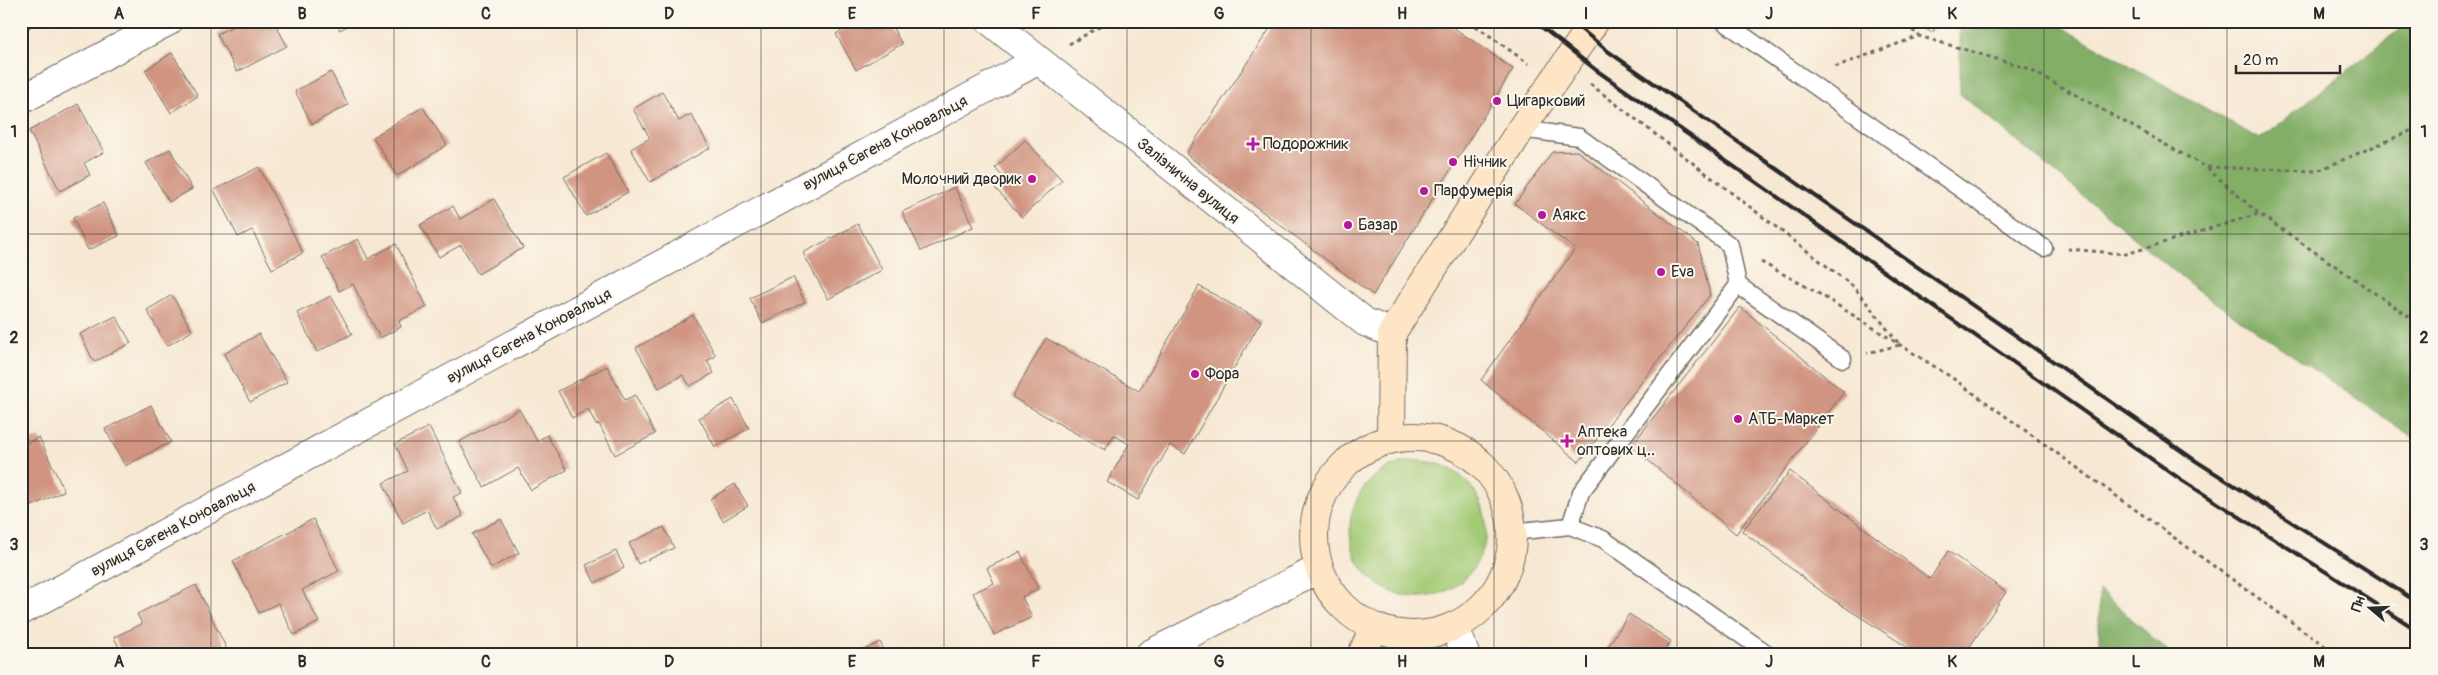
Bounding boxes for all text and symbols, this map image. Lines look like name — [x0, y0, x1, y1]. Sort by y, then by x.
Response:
text: A — [114, 4, 125, 24]
text: B — [297, 4, 307, 24]
text: C — [481, 4, 491, 24]
text: D — [664, 4, 674, 24]
text: E — [848, 4, 857, 24]
text: F — [1031, 4, 1041, 24]
text: G — [1214, 4, 1225, 24]
text: H — [1397, 4, 1407, 24]
text: I — [1584, 4, 1588, 24]
text: J — [1765, 4, 1773, 24]
text: K — [1947, 4, 1957, 24]
text: L — [2131, 4, 2141, 24]
text: M — [2313, 4, 2325, 24]
scale bar — [2236, 42, 2339, 74]
text: 20 m — [2243, 51, 2278, 70]
street label: вулиця Євгена Коновальця — [799, 91, 971, 195]
place label: Цигарковий — [1507, 91, 1585, 111]
marker: Цигарковий — [1491, 95, 1503, 107]
text: 1 — [11, 122, 17, 142]
text: 1 — [2421, 122, 2427, 142]
street label: Залізнична вулиця — [1133, 134, 1243, 228]
place label: Подорожник — [1263, 134, 1349, 154]
marker: Подорожник — [1247, 138, 1259, 150]
place label: Нічник — [1463, 152, 1507, 172]
marker: Нічник — [1447, 156, 1459, 168]
place label: Молочний дворик — [902, 169, 1022, 189]
marker: Молочний дворик — [1026, 173, 1038, 185]
place label: Парфумерія — [1434, 181, 1513, 201]
marker: Парфумерія — [1418, 185, 1430, 197]
place label: Аякс — [1552, 205, 1586, 225]
marker: Аякс — [1536, 209, 1548, 221]
place label: Базар — [1358, 215, 1398, 235]
marker: Базар — [1342, 219, 1354, 231]
place label: Eva — [1671, 262, 1694, 282]
marker: Eva — [1655, 266, 1667, 278]
street label: вулиця Євгена Коновальця — [443, 284, 615, 388]
text: 2 — [10, 328, 19, 348]
text: 2 — [2420, 328, 2429, 348]
place label: Фора — [1205, 364, 1239, 384]
marker: Фора — [1189, 368, 1201, 380]
place label: АТБ-Маркет — [1748, 409, 1834, 429]
marker: АТБ-Маркет — [1732, 413, 1744, 425]
place label: Аптека оптових ц‥ — [1577, 422, 1655, 460]
marker: Аптека оптових ц‥ — [1561, 435, 1573, 447]
street label: вулиця Євгена Коновальця — [87, 477, 259, 581]
text: 3 — [10, 535, 19, 555]
text: 3 — [2420, 535, 2429, 555]
north arrow — [2346, 582, 2396, 632]
text: Пн — [2348, 594, 2369, 614]
text: A — [114, 652, 125, 672]
text: B — [297, 652, 307, 672]
text: C — [481, 652, 491, 672]
text: D — [664, 652, 674, 672]
text: E — [848, 652, 857, 672]
text: F — [1031, 652, 1041, 672]
text: G — [1214, 652, 1225, 672]
text: H — [1397, 652, 1407, 672]
text: I — [1584, 652, 1588, 672]
text: J — [1765, 652, 1773, 672]
text: K — [1947, 652, 1957, 672]
text: L — [2131, 652, 2141, 672]
text: M — [2313, 652, 2325, 672]

